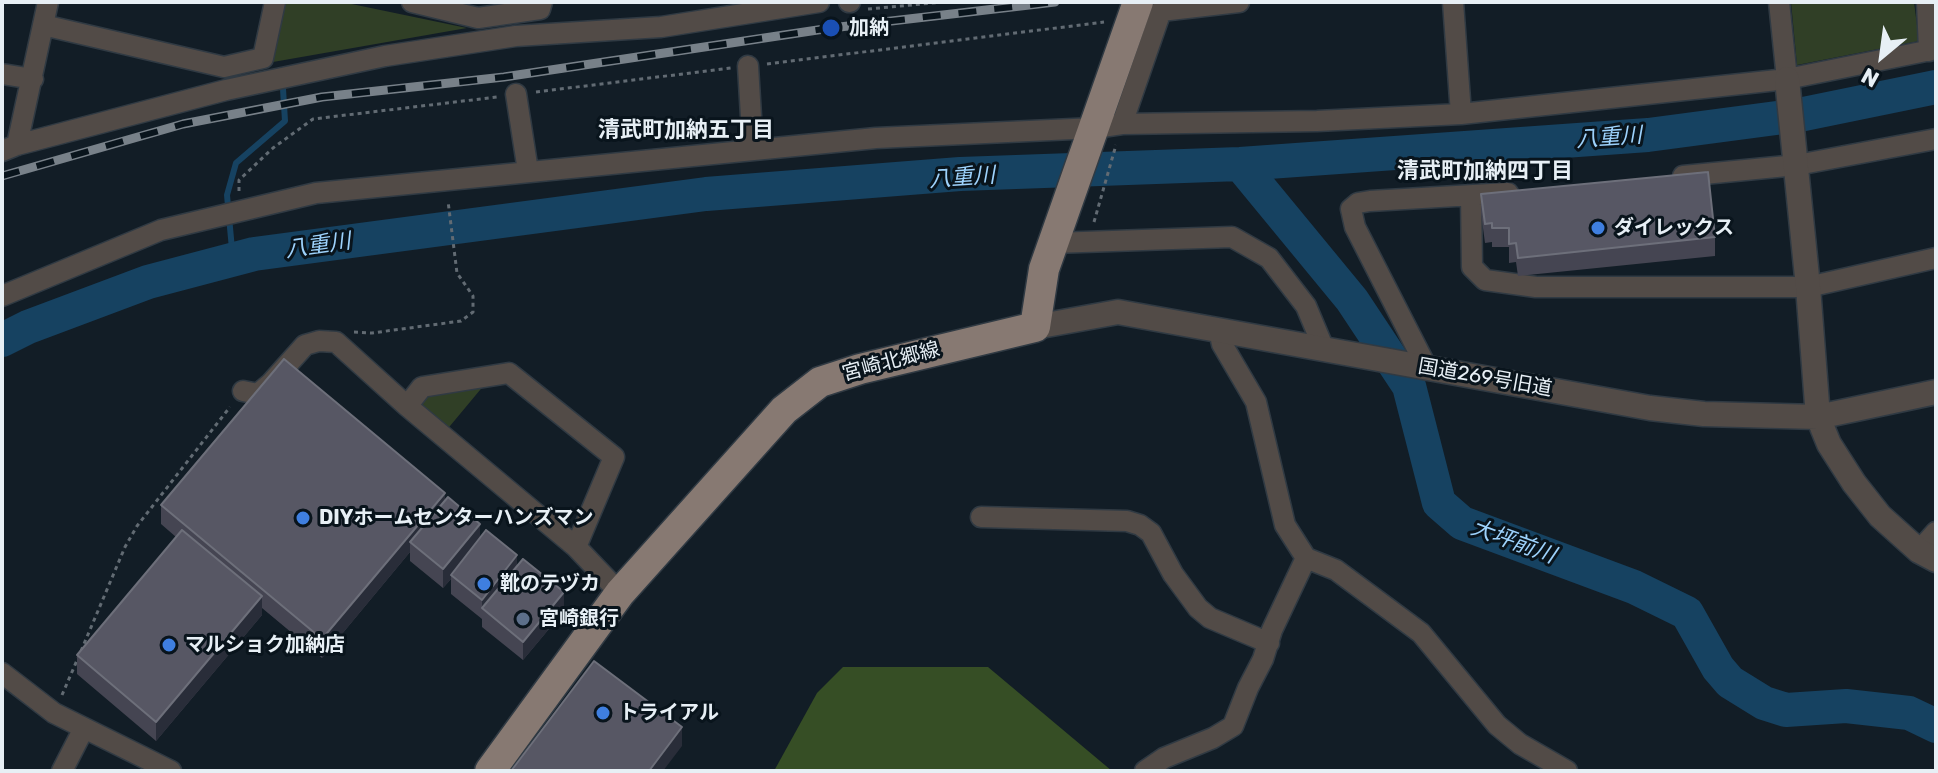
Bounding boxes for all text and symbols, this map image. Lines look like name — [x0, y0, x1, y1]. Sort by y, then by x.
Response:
place label: 加納 — [849, 16, 889, 40]
north arrow — [1842, 16, 1922, 96]
marker: 加納 — [820, 17, 842, 39]
text: N — [1857, 62, 1884, 93]
district label: 清武町加納五丁目 — [598, 118, 774, 144]
water label: 八重川 — [1575, 123, 1643, 153]
district label: 清武町加納四丁目 — [1397, 159, 1573, 185]
water label: 八重川 — [928, 163, 996, 193]
place label: ダイレックス — [1614, 216, 1734, 240]
marker: ダイレックス — [1589, 219, 1607, 237]
water label: 八重川 — [283, 228, 353, 264]
street label: 宮崎北郷線 — [840, 337, 942, 387]
street label: 国道269号旧道 — [1416, 354, 1554, 402]
place label: DIYホームセンターハンズマン — [319, 506, 593, 530]
marker: DIYホームセンターハンズマン — [294, 509, 312, 527]
water label: 大坪前川 — [1467, 515, 1559, 569]
place label: 靴のテヅカ — [500, 572, 600, 596]
marker: 靴のテヅカ — [475, 575, 493, 593]
place label: 宮崎銀行 — [539, 607, 619, 631]
marker: 宮崎銀行 — [514, 610, 532, 628]
place label: マルショク加納店 — [185, 633, 345, 657]
marker: マルショク加納店 — [160, 636, 178, 654]
place label: トライアル — [619, 701, 719, 725]
marker: トライアル — [594, 704, 612, 722]

